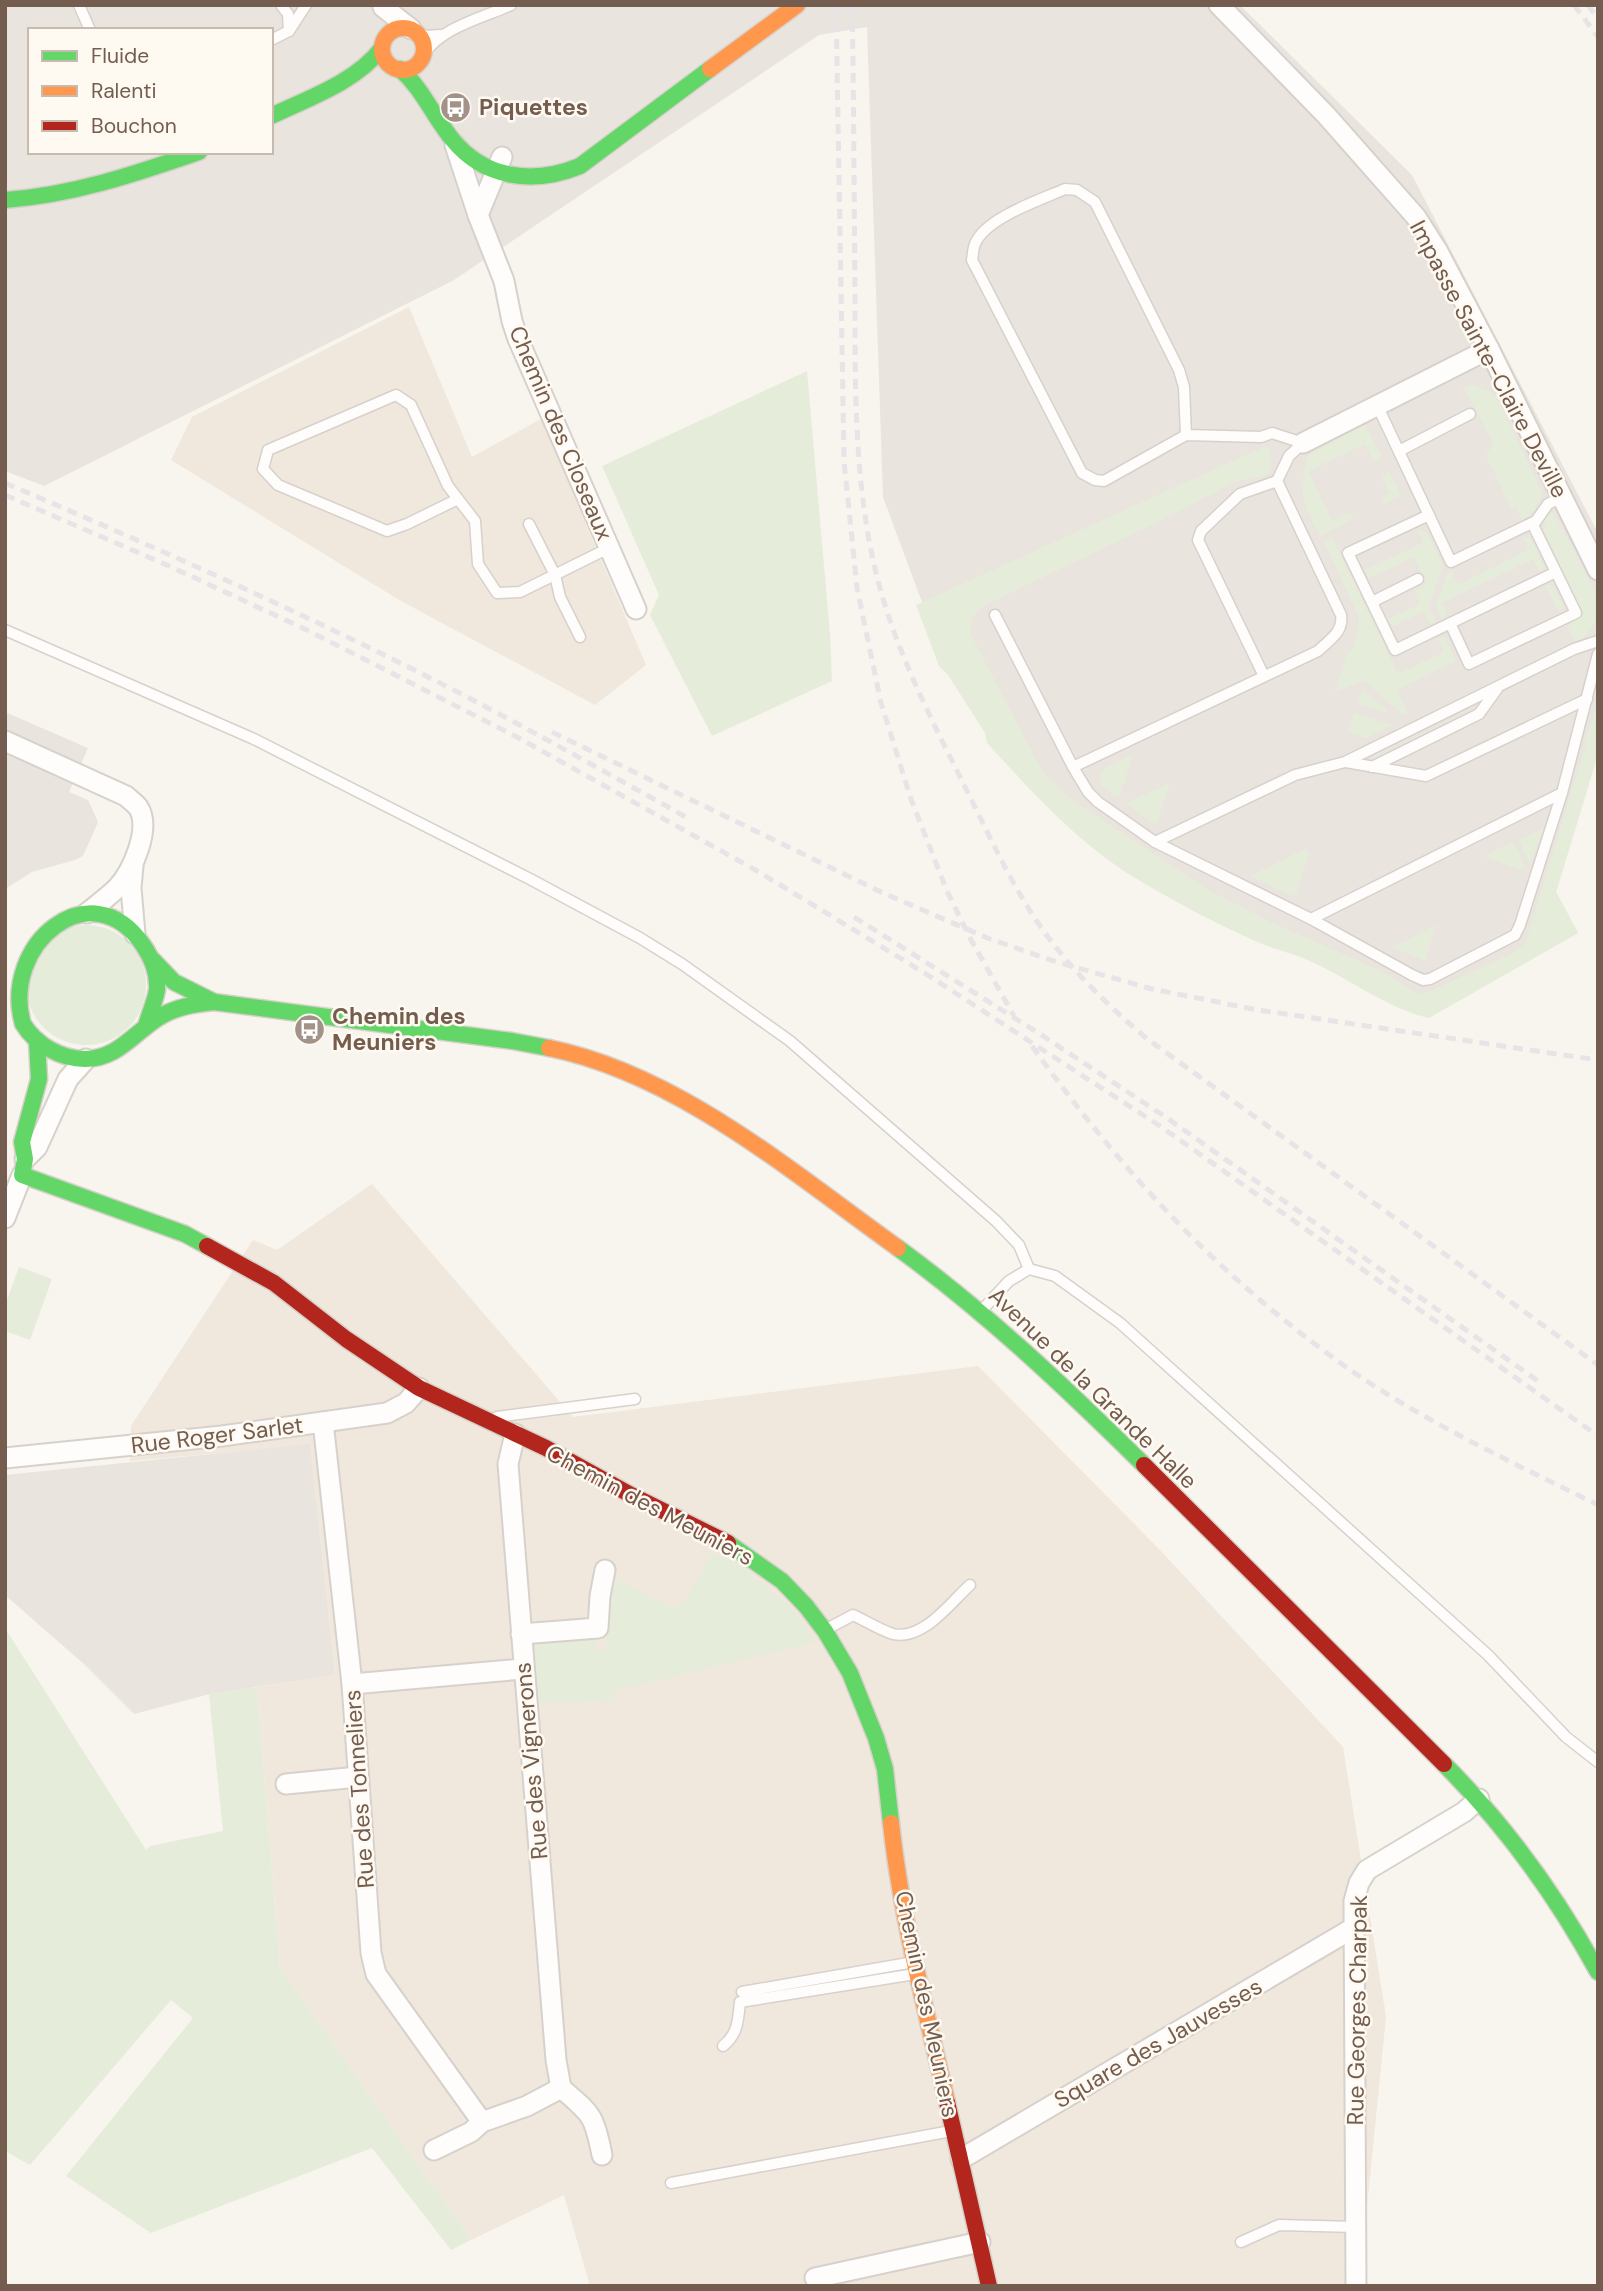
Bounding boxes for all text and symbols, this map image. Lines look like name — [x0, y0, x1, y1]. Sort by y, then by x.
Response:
legend — [28, 28, 273, 154]
text: Fluide — [91, 42, 149, 70]
text: Ralenti — [91, 77, 157, 105]
bus stop icon: Piquettes — [439, 90, 473, 124]
place label: Piquettes — [479, 92, 588, 122]
text: Bouchon — [91, 112, 177, 140]
street label: Impasse Sainte-Claire Deville — [1403, 215, 1575, 503]
street label: Chemin des Closeaux — [502, 321, 620, 545]
place label: Chemin des Meuniers — [332, 1001, 466, 1057]
bus stop icon: Chemin des Meuniers — [292, 1012, 326, 1046]
street label: Avenue de la Grande Halle — [982, 1281, 1204, 1495]
street label: Rue Roger Sarlet — [129, 1410, 305, 1460]
street label: Chemin des Meuniers — [541, 1438, 759, 1572]
street label: Rue des Vignerons — [507, 1661, 555, 1861]
street label: Rue des Tonneliers — [337, 1689, 381, 1889]
street label: Chemin des Meuniers — [888, 1888, 966, 2120]
street label: Rue Georges Charpak — [1340, 1894, 1374, 2126]
street label: Square des Jauvesses — [1049, 1971, 1267, 2115]

